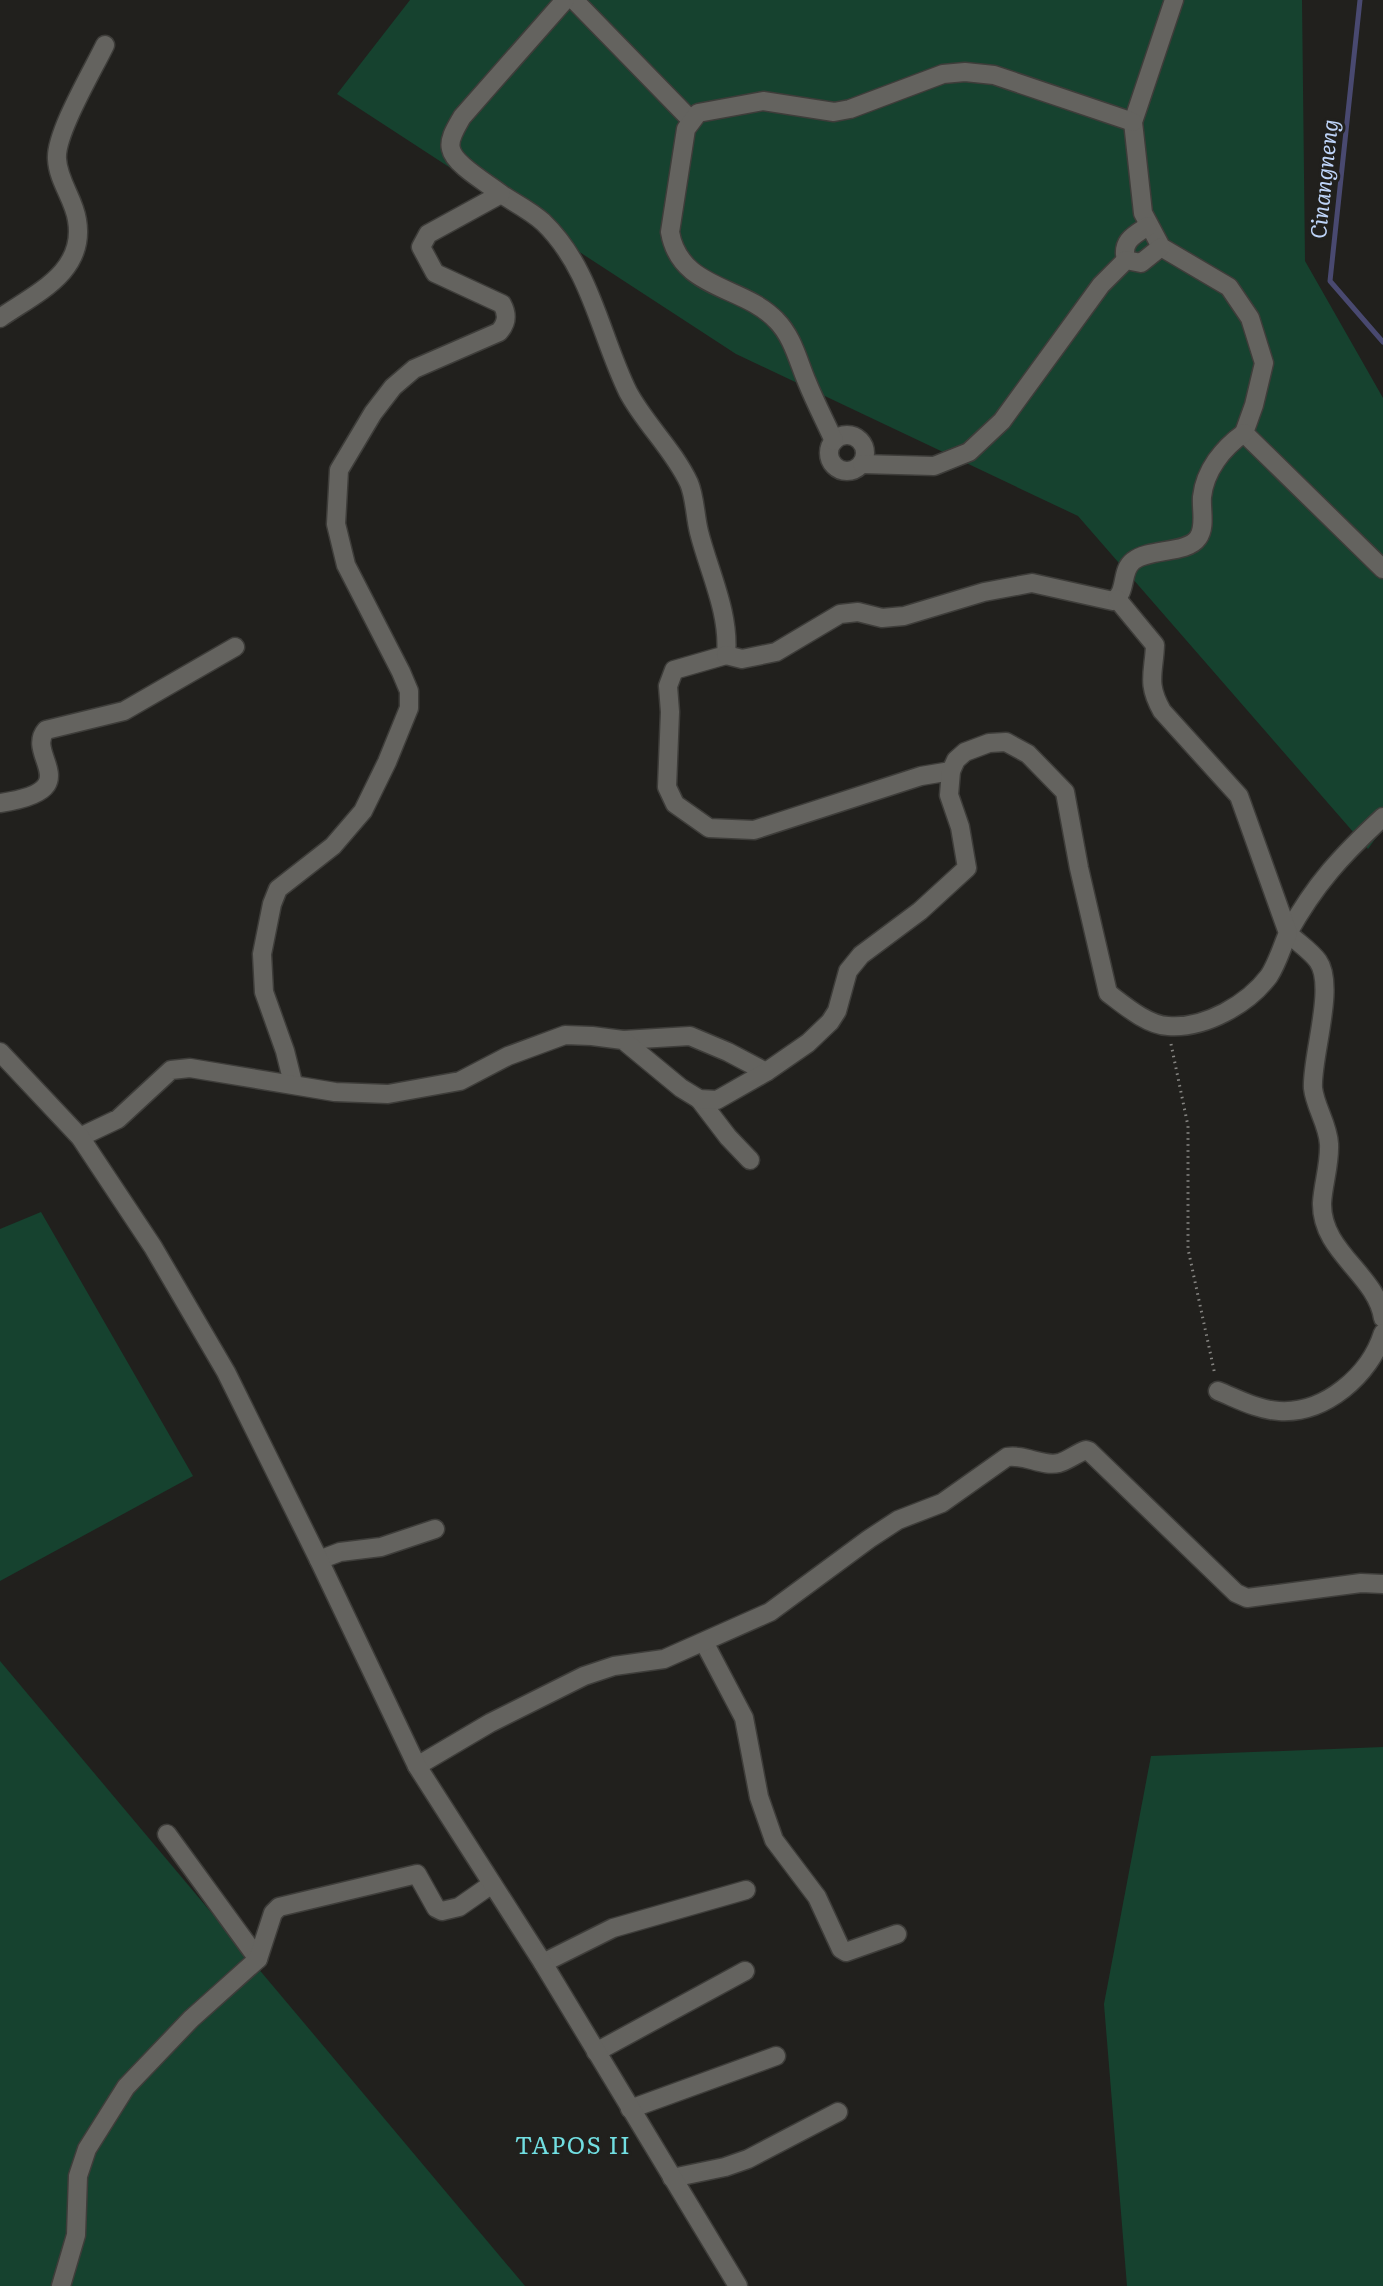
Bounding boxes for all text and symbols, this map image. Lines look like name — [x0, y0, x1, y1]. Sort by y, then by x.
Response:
water label: Cinangneng — [1300, 117, 1345, 240]
district label: TAPOS II — [515, 2126, 631, 2161]

